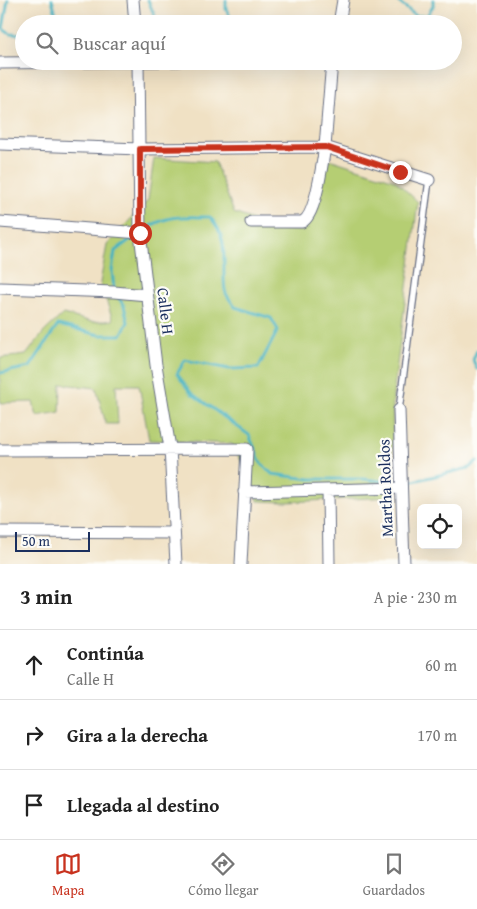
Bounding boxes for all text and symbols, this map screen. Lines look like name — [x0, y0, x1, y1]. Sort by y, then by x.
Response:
search box — [15, 15, 462, 70]
icon: search — [33, 29, 61, 57]
text: Buscar aquí — [73, 29, 166, 57]
route end — [389, 161, 412, 184]
route start — [129, 222, 152, 245]
street label: Calle H — [151, 286, 181, 336]
street label: Martha Roldos — [371, 439, 399, 537]
map controls — [417, 504, 462, 549]
button: locate — [417, 504, 462, 549]
scale bar — [15, 529, 90, 552]
text: 50 m — [22, 531, 50, 551]
text: 3 min — [20, 581, 72, 612]
text: A pie · 230 m — [374, 585, 457, 609]
text: Continúa — [67, 639, 144, 667]
icon: ahead — [20, 651, 48, 679]
text: 60 m — [425, 653, 457, 677]
text: Calle H — [67, 667, 114, 691]
icon: right — [20, 721, 48, 749]
text: Gira a la derecha — [67, 721, 208, 749]
text: 170 m — [417, 723, 457, 747]
icon: arrive — [20, 791, 48, 819]
text: Llegada al destino — [67, 791, 219, 819]
tab: Mapa — [52, 850, 84, 900]
tab: Cómo llegar — [188, 850, 259, 900]
tab: Guardados — [363, 850, 425, 900]

